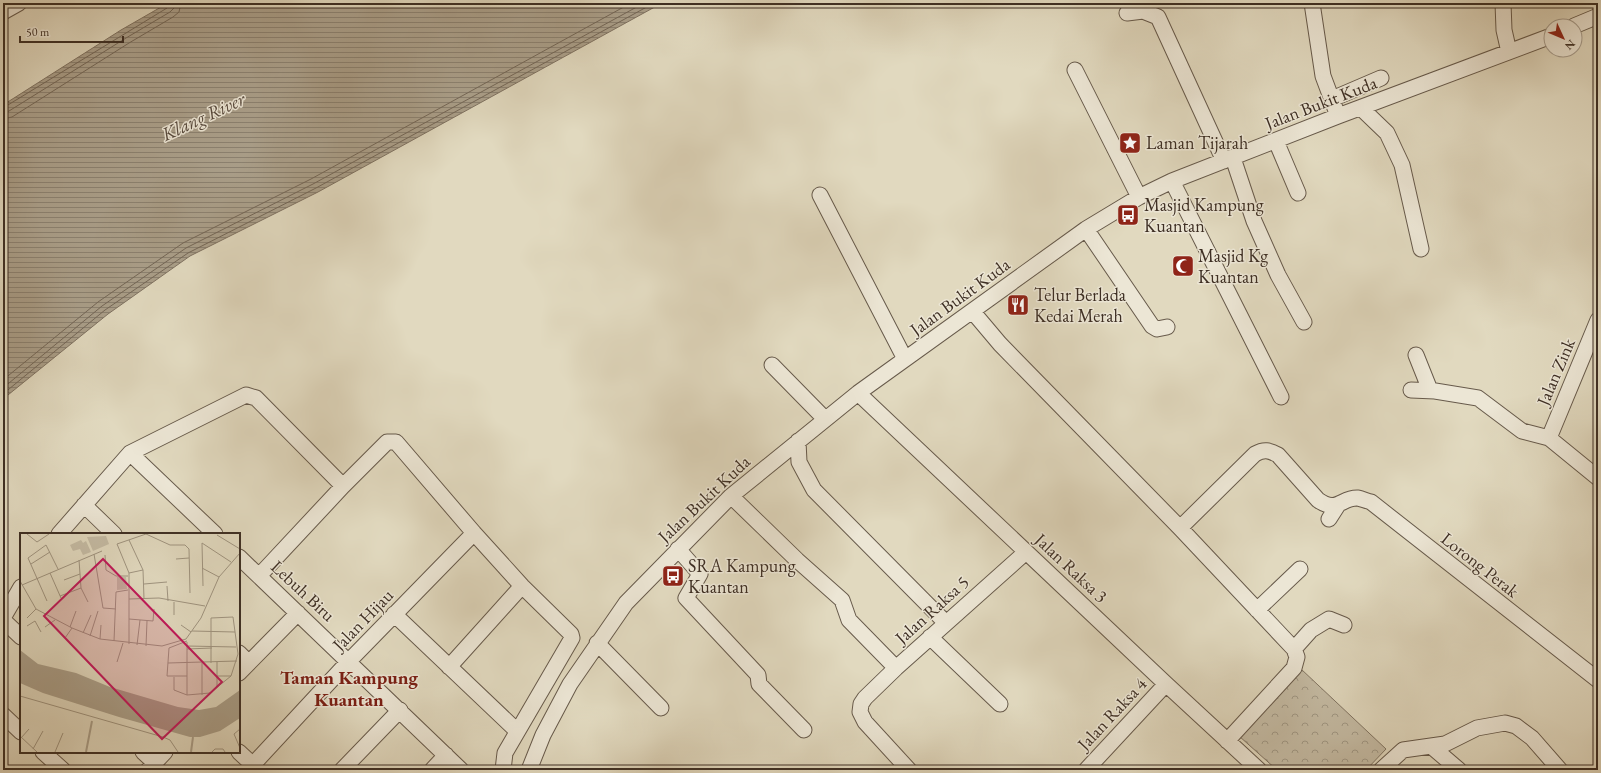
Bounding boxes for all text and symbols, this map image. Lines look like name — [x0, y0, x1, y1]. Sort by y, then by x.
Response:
scale bar — [20, 18, 123, 44]
north arrow — [1543, 18, 1583, 58]
text: 50 m — [26, 24, 50, 40]
text: N — [1562, 37, 1578, 53]
street label: Jalan Bukit Kuda — [1260, 70, 1381, 135]
water label: Klang River — [156, 86, 250, 147]
place icon: Laman Tijarah — [1117, 130, 1143, 156]
place label: Laman Tijarah — [1146, 131, 1248, 154]
place label: Masjid Kampung Kuantan — [1144, 193, 1264, 237]
bus stop icon: Masjid Kampung Kuantan — [1115, 202, 1141, 228]
place label: Masjid Kg Kuantan — [1198, 244, 1268, 288]
street label: Jalan Bukit Kuda — [904, 252, 1015, 342]
mosque icon: Masjid Kg Kuantan — [1170, 253, 1196, 279]
place label: Telur Berlada Kedai Merah — [1034, 283, 1127, 327]
restaurant icon: Telur Berlada Kedai Merah — [1005, 292, 1031, 318]
street label: Jalan Zink — [1530, 334, 1580, 411]
street label: Jalan Bukit Kuda — [651, 449, 755, 549]
street label: Jalan Raksa 3 — [1029, 527, 1113, 607]
street label: Lorong Perak — [1437, 527, 1524, 603]
inset map — [20, 533, 240, 753]
place label: SRA Kampung Kuantan — [688, 554, 796, 598]
street label: Lebuh Biru — [266, 555, 341, 627]
bus stop icon: SRA Kampung Kuantan — [660, 563, 686, 589]
street label: Jalan Raksa 5 — [888, 570, 973, 650]
street label: Jalan Hijau — [326, 583, 398, 657]
district label: Taman Kampung Kuantan — [280, 665, 418, 712]
street label: Jalan Raksa 4 — [1071, 672, 1152, 756]

